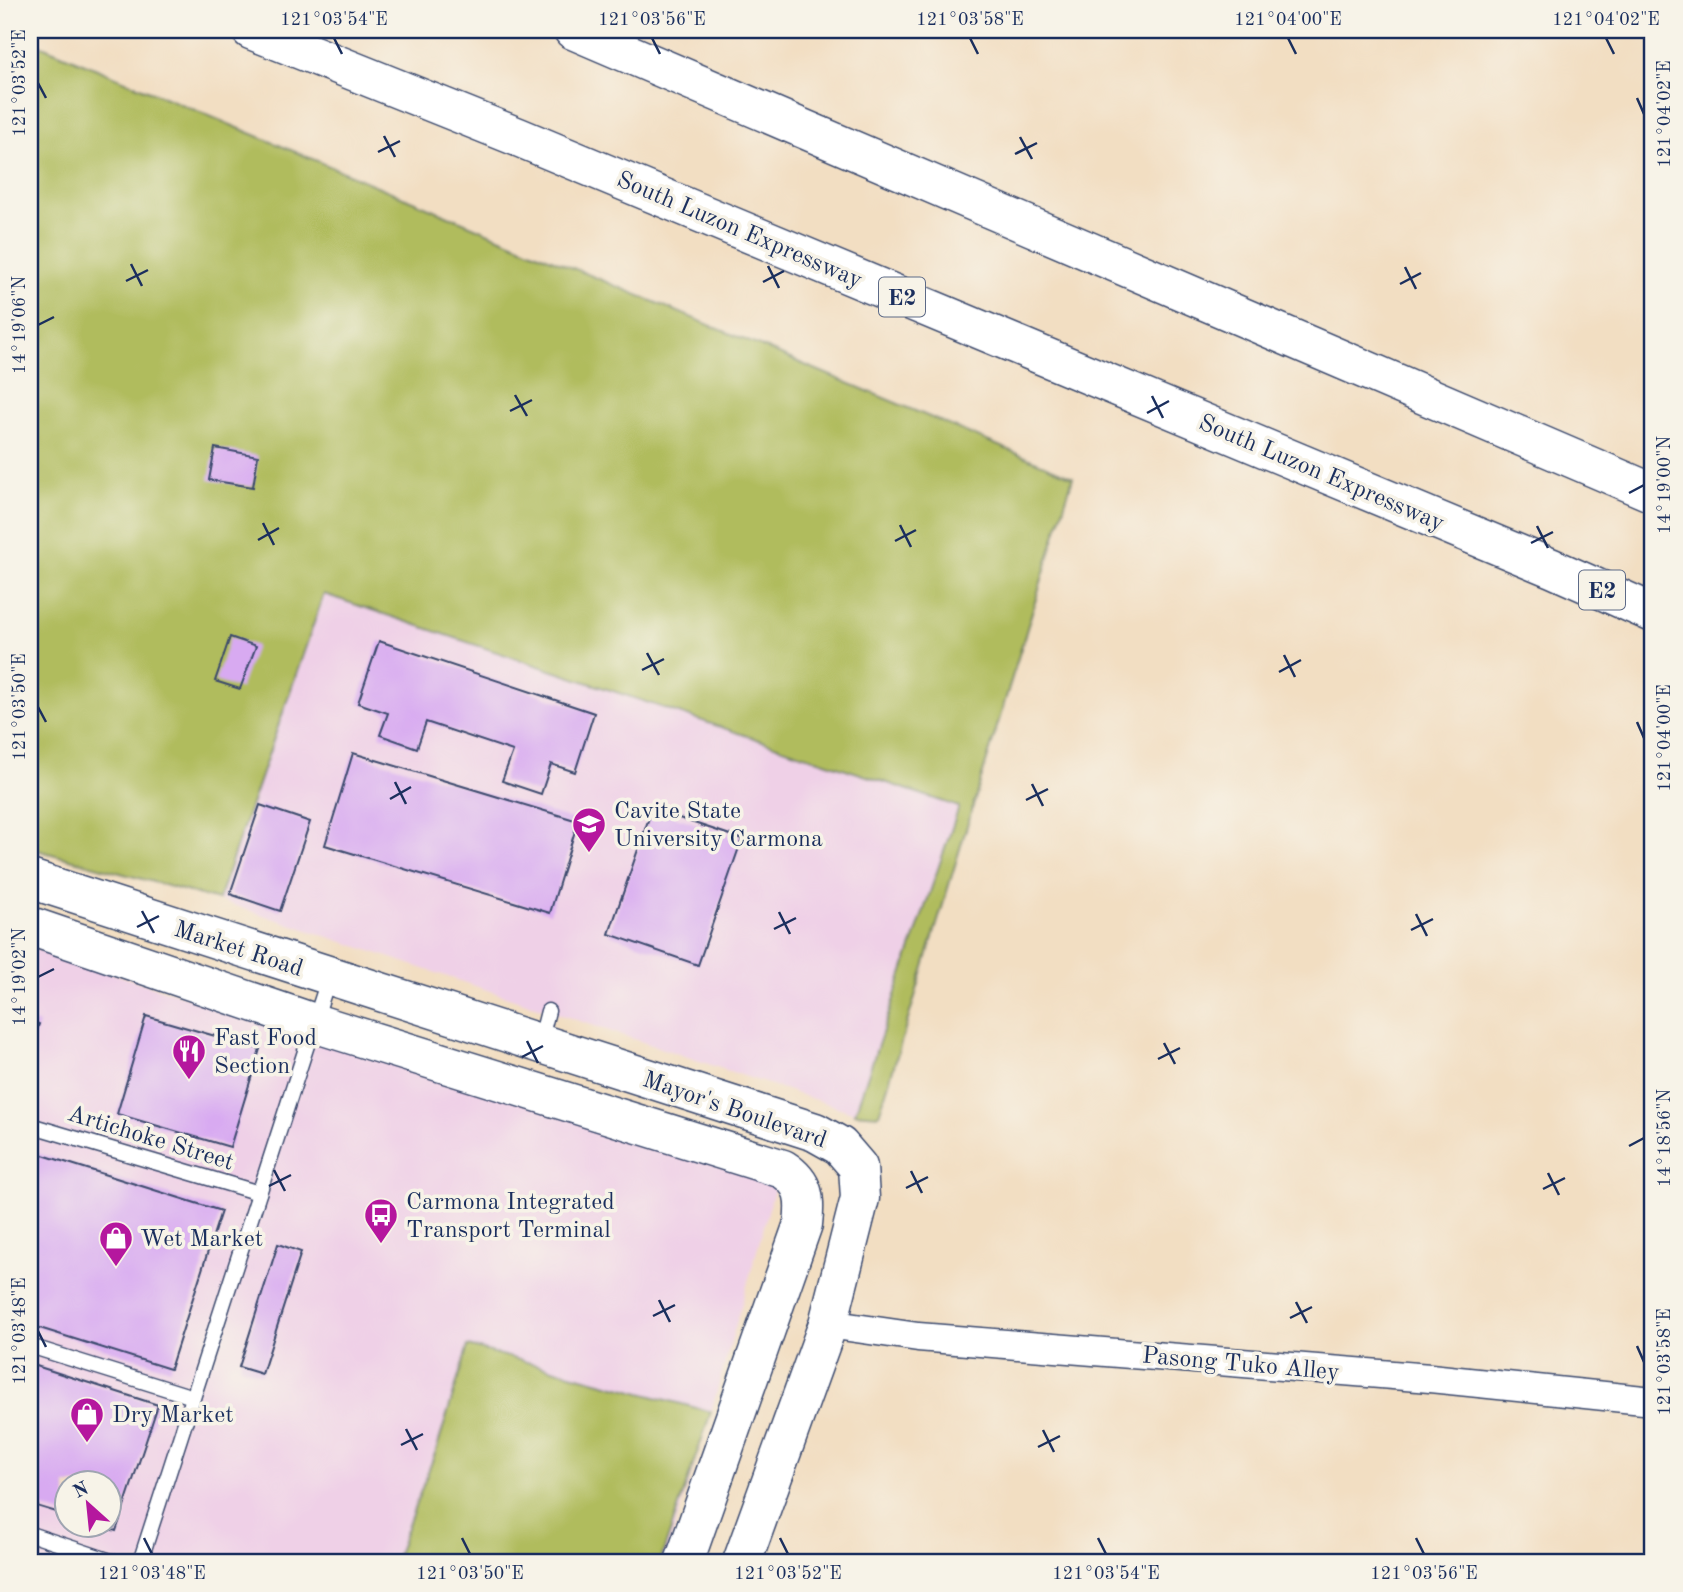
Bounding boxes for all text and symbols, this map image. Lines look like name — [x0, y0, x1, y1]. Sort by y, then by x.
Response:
text: 121°03'54"E — [280, 11, 388, 29]
text: 121°03'56"E — [598, 11, 706, 29]
text: 121°03'58"E — [916, 11, 1024, 29]
text: 121°04'00"E — [1234, 11, 1342, 29]
text: 121°04'02"E — [1552, 11, 1660, 29]
text: 121°03'52"E — [11, 29, 29, 137]
text: 121°04'02"E — [1656, 60, 1674, 168]
street label: South Luzon Expressway — [613, 168, 866, 294]
text: 14°19'06"N — [11, 276, 29, 374]
road number: E2 — [879, 278, 925, 316]
street label: South Luzon Expressway — [1195, 411, 1448, 537]
text: 14°19'00"N — [1656, 436, 1674, 534]
road number: E2 — [1579, 570, 1625, 610]
text: 121°03'50"E — [11, 653, 29, 761]
text: 121°04'00"E — [1656, 684, 1674, 792]
place label: Cavite State University Carmona — [614, 800, 823, 852]
school or university icon: Cavite State University Carmona — [570, 805, 608, 854]
street label: Market Road — [171, 918, 306, 982]
text: 14°19'02"N — [11, 928, 29, 1026]
place label: Fast Food Section — [214, 1027, 317, 1079]
restaurant icon: Fast Food Section — [170, 1032, 208, 1081]
street label: Mayor's Boulevard — [639, 1068, 829, 1154]
text: 14°18'56"N — [1656, 1089, 1674, 1187]
street label: Artichoke Street — [65, 1102, 236, 1176]
place label: Carmona Integrated Transport Terminal — [406, 1191, 615, 1243]
bus stop icon: Carmona Integrated Transport Terminal — [362, 1196, 400, 1245]
shop icon: Wet Market — [97, 1219, 135, 1268]
place label: Wet Market — [140, 1228, 263, 1252]
text: 121°03'48"E — [11, 1277, 29, 1385]
text: 121°03'58"E — [1656, 1308, 1674, 1416]
street label: Pasong Tuko Alley — [1141, 1344, 1341, 1386]
shop icon: Dry Market — [68, 1395, 106, 1444]
place label: Dry Market — [112, 1404, 234, 1428]
north arrow — [52, 1470, 122, 1540]
text: N — [71, 1479, 93, 1503]
text: 121°03'48"E — [98, 1565, 206, 1583]
text: 121°03'50"E — [416, 1565, 524, 1583]
text: 121°03'52"E — [734, 1565, 842, 1583]
text: 121°03'54"E — [1052, 1565, 1160, 1583]
text: 121°03'56"E — [1370, 1565, 1478, 1583]

